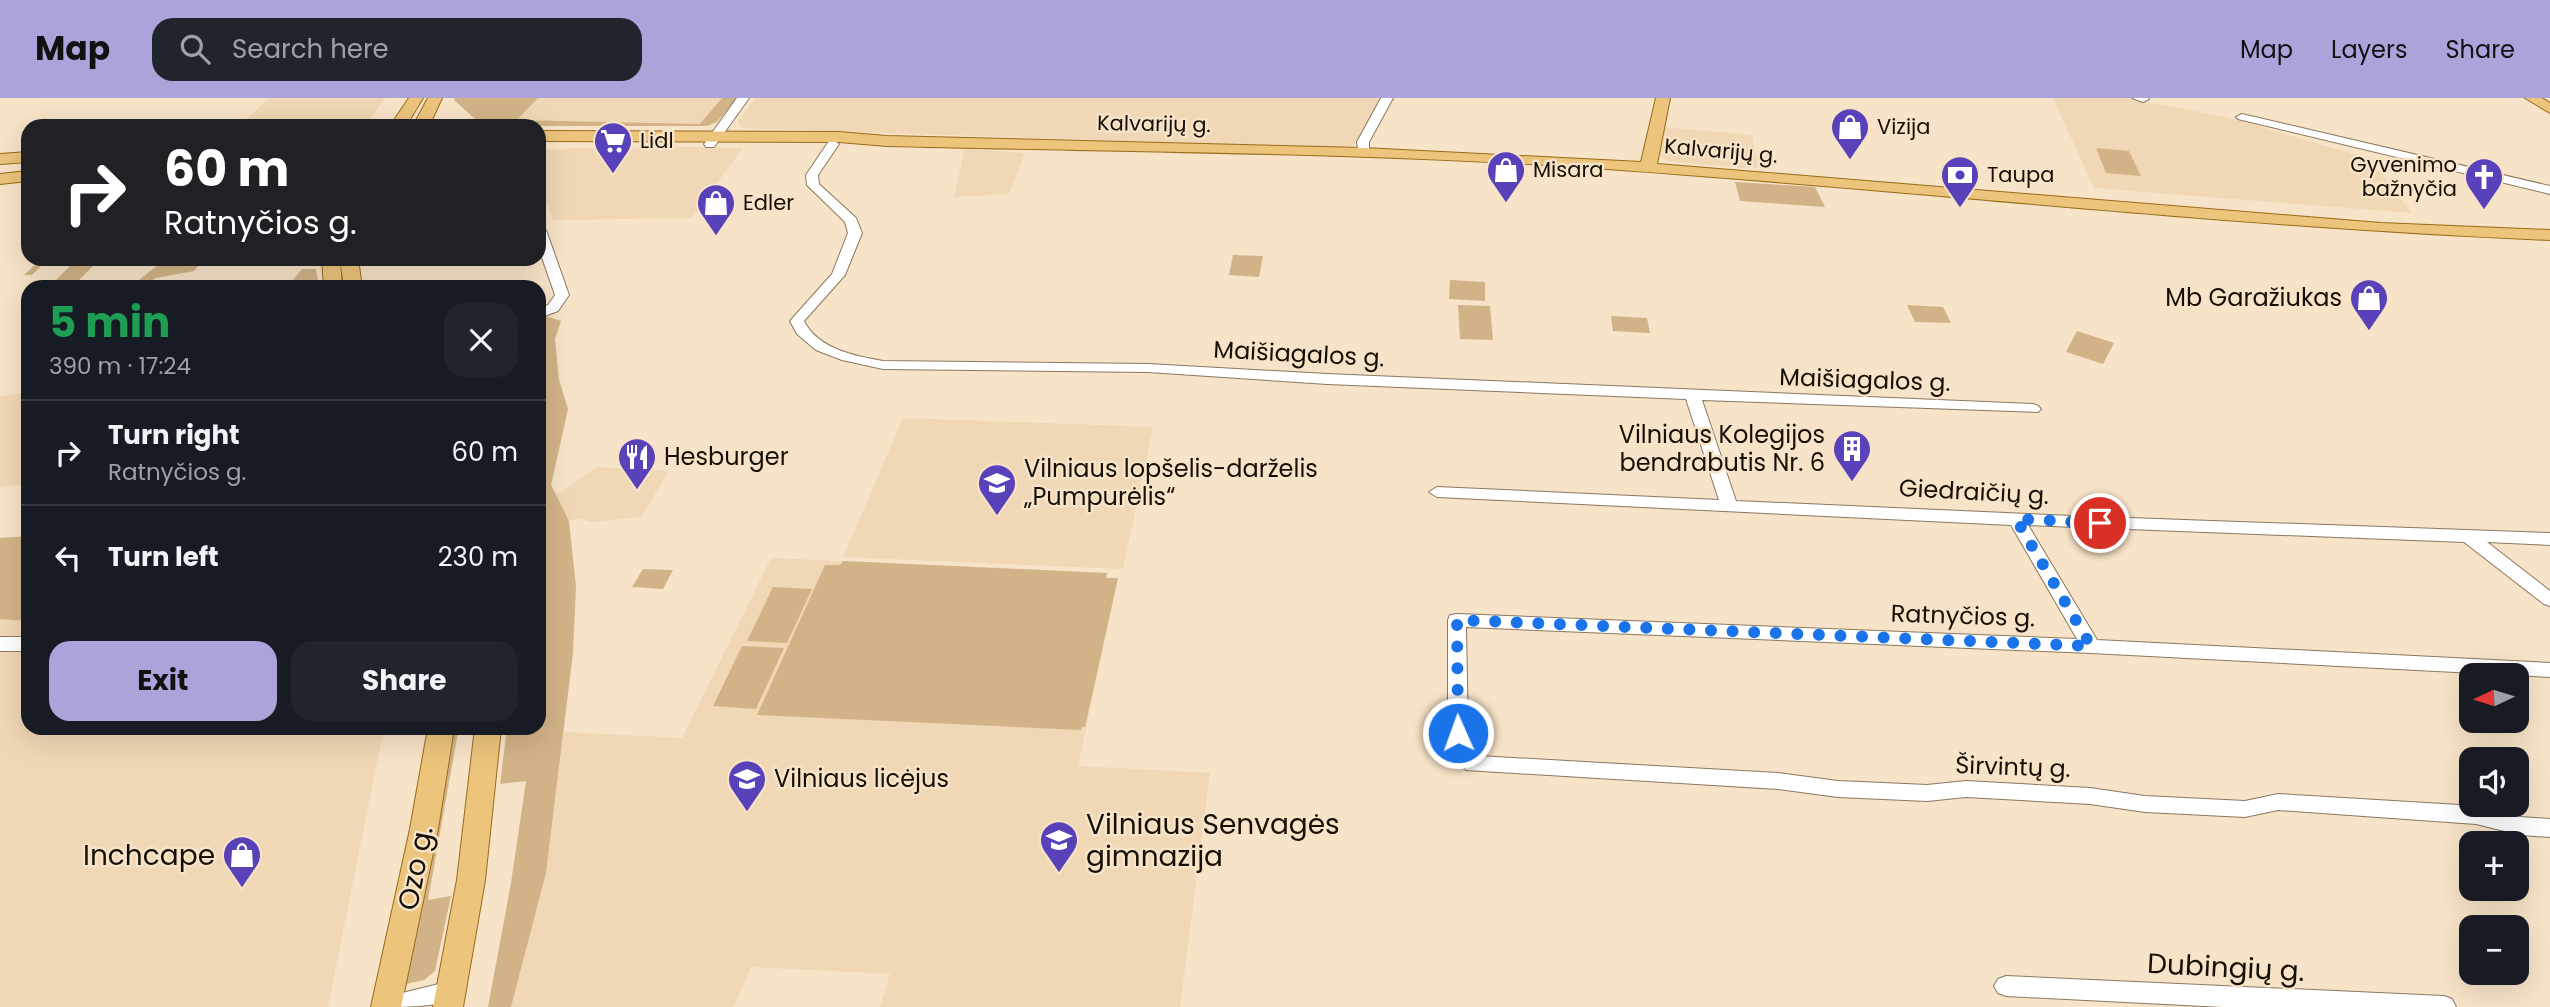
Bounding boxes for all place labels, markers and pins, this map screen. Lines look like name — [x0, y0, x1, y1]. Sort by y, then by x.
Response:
shop icon: Vizija — [1829, 106, 1871, 161]
place label: Vizija — [1877, 112, 1931, 141]
supermarket icon: Lidl — [592, 120, 634, 175]
place label: Lidl — [640, 126, 674, 155]
shop icon: Misara — [1485, 149, 1527, 204]
place label: Gyvenimo bažnyčia — [2350, 150, 2457, 203]
bank icon: Taupa — [1939, 154, 1981, 209]
place label: Misara — [1533, 155, 1603, 184]
church icon: Gyvenimo bažnyčia — [2463, 156, 2505, 211]
place label: Taupa — [1987, 160, 2054, 189]
shop icon: Edler — [695, 182, 737, 237]
place label: Edler — [743, 188, 794, 217]
shop icon: Mb Garažiukas — [2348, 277, 2390, 332]
place label: Mb Garažiukas — [2165, 281, 2342, 314]
place label: Vilniaus Kolegijos bendrabutis Nr. 6 — [1619, 418, 1825, 479]
building icon: Vilniaus Kolegijos bendrabutis Nr. 6 — [1831, 428, 1873, 483]
restaurant icon: Hesburger — [616, 436, 658, 491]
place label: Hesburger — [664, 440, 789, 473]
place label: Vilniaus lopšelis-darželis „Pumpurėlis“ — [1023, 452, 1318, 513]
school or university icon: Vilniaus lopšelis-darželis „Pumpurėlis“ — [976, 462, 1018, 517]
pin — [2070, 493, 2130, 553]
school or university icon: Vilniaus licėjus — [726, 758, 768, 813]
place label: Vilniaus licėjus — [774, 762, 949, 795]
place label: Vilniaus Senvagės gimnazija — [1086, 805, 1340, 876]
school or university icon: Vilniaus Senvagės gimnazija — [1038, 819, 1080, 874]
shop icon: Inchcape — [221, 834, 263, 889]
place label: Inchcape — [83, 836, 215, 875]

